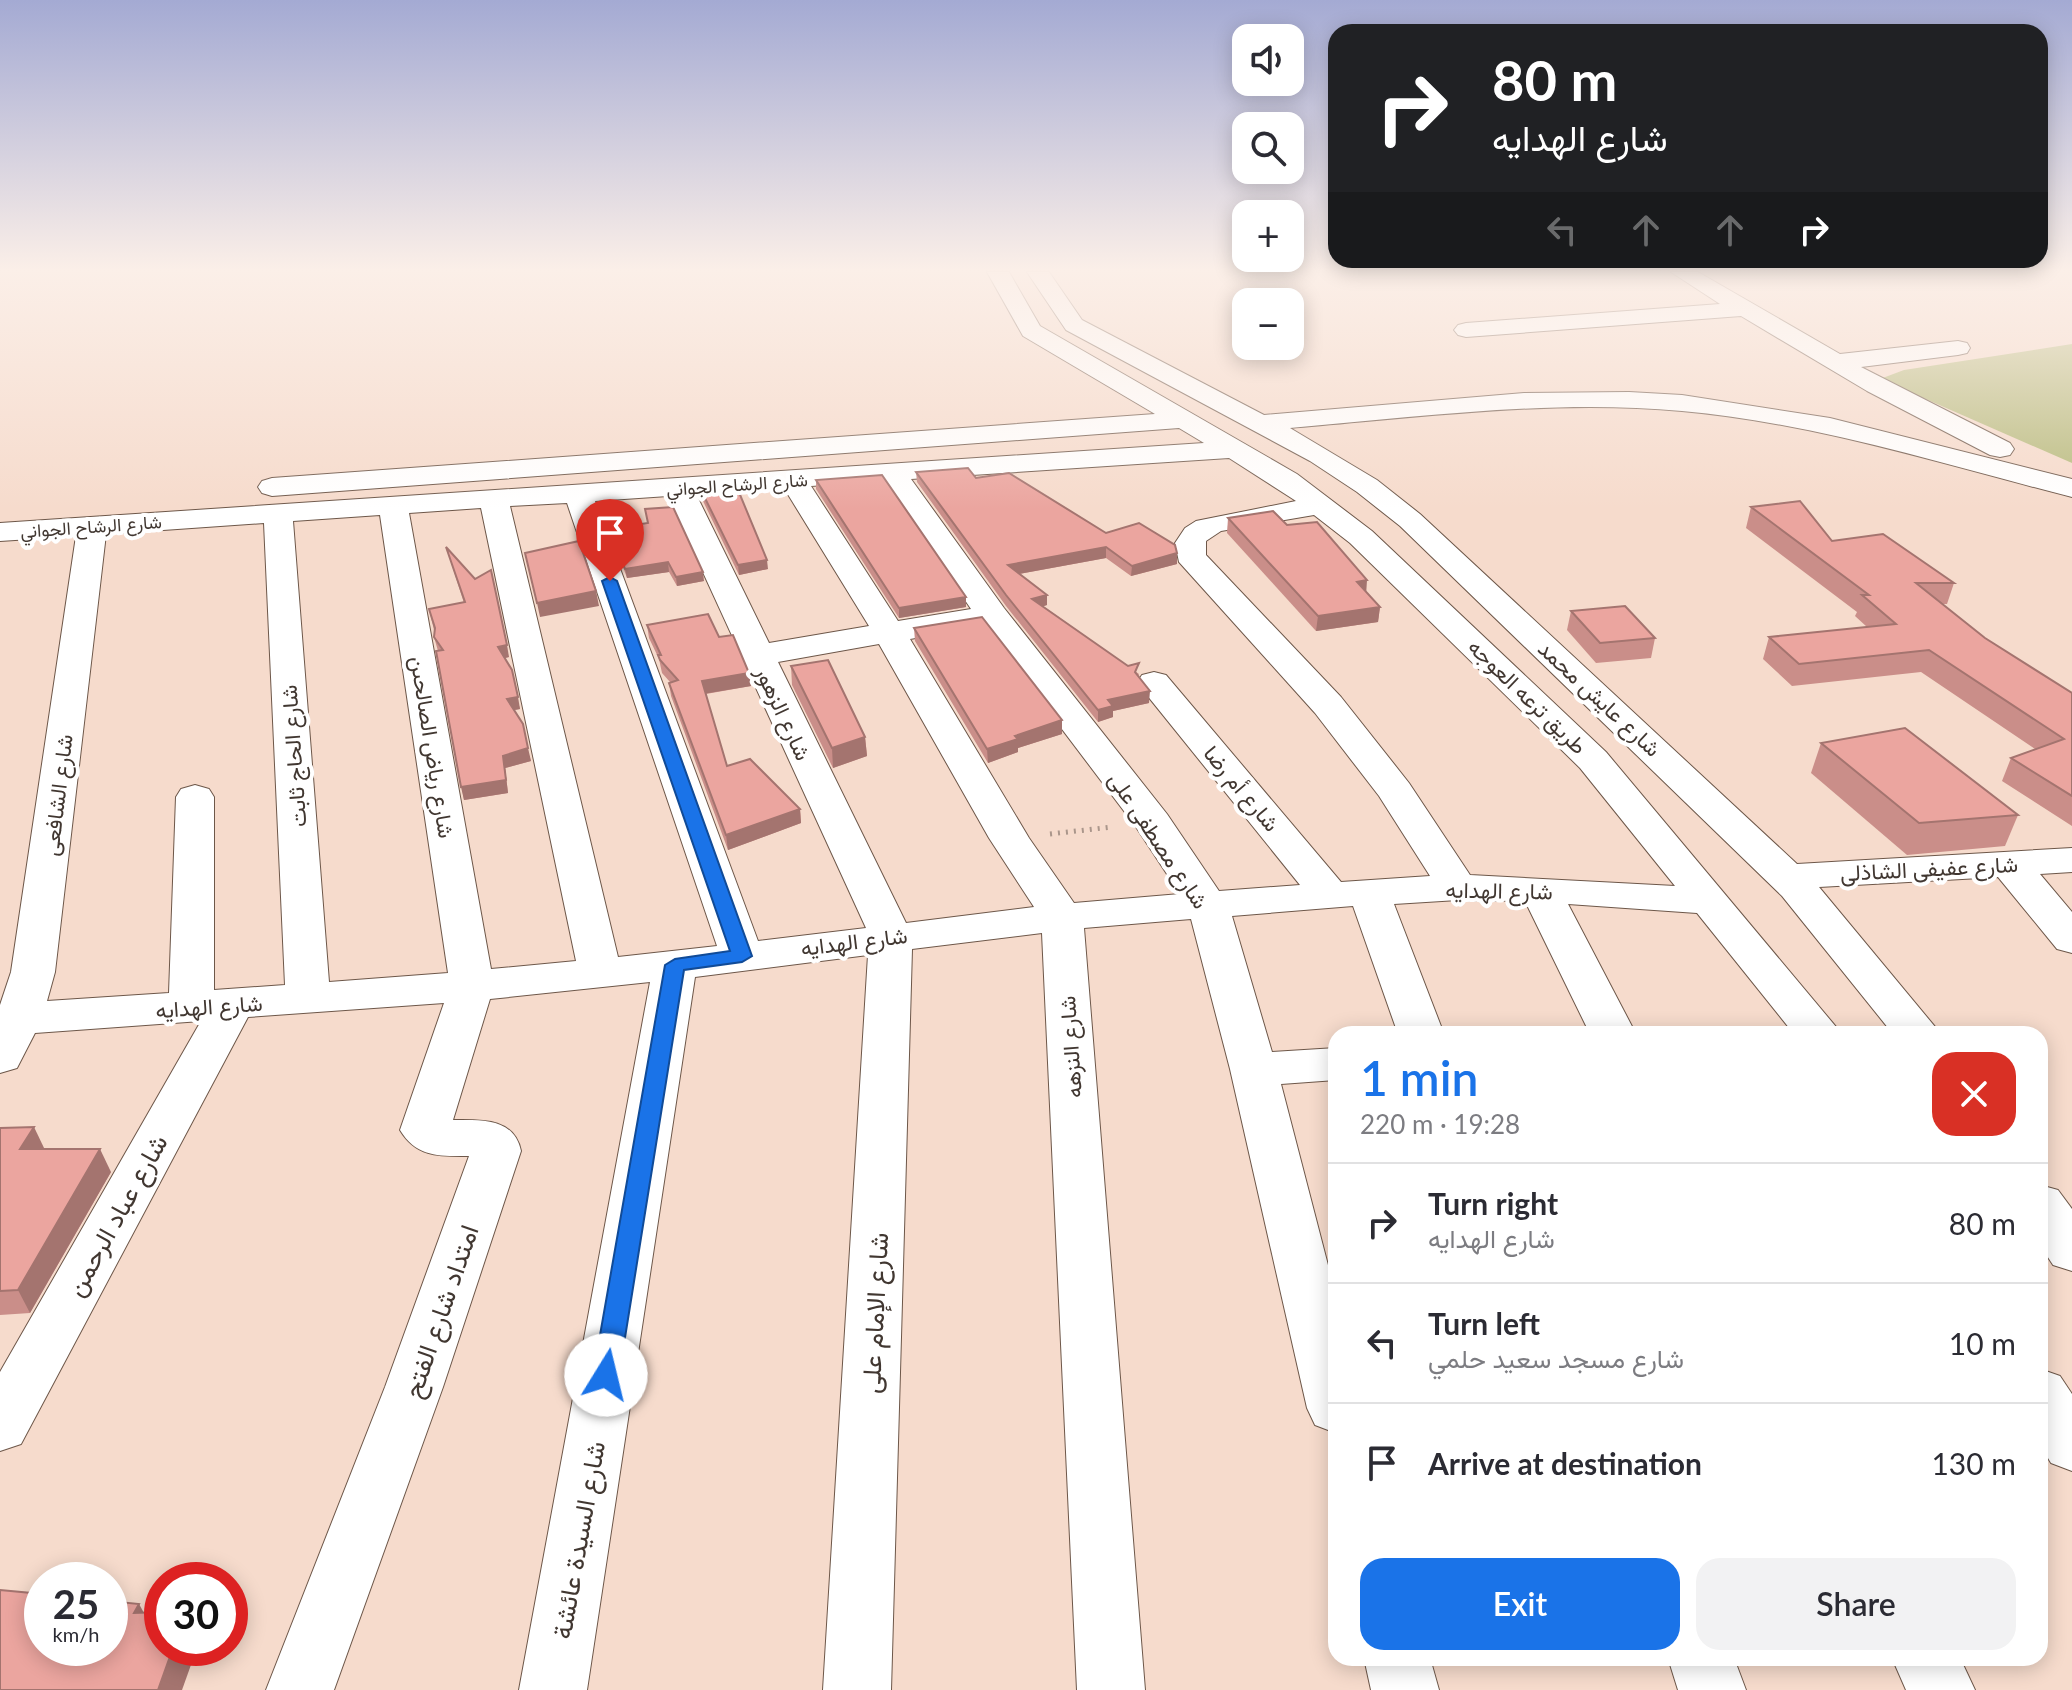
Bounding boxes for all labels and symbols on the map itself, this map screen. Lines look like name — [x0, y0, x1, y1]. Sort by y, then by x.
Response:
street label: شارع الرشاح الجواني — [665, 468, 809, 505]
pin — [576, 499, 644, 581]
street label: شارع الرشاح الجواني — [19, 510, 163, 547]
street label: طريق ترعه العوجه — [1462, 633, 1593, 760]
street label: شارع عايش محمد — [1532, 634, 1667, 763]
street label: شارع رياض الصالحىن — [403, 654, 461, 840]
street label: شارع الزهور — [748, 661, 818, 765]
street label: شارع الحاج ثابت — [275, 684, 313, 828]
street label: شارع الشافعى — [36, 733, 80, 858]
street label: شارع أم رضا — [1197, 740, 1286, 838]
street label: شارع مصطفى على — [1102, 767, 1215, 915]
street label: شارع عفيفى الشاذلى — [1839, 850, 2019, 888]
street label: شارع الهدايه — [1445, 876, 1553, 906]
street label: شارع الهدايه — [799, 921, 909, 963]
street label: شارع الهدايه — [155, 989, 264, 1025]
street label: شارع النزهه — [1053, 995, 1089, 1099]
street label: شارع عباد الرحمن — [58, 1129, 176, 1303]
street label: امتداد شارع الفتح — [395, 1220, 487, 1403]
street label: شارع الإمام على — [854, 1232, 897, 1395]
position arrow — [564, 1333, 648, 1417]
street label: شارع السيدة عائشة — [545, 1439, 614, 1642]
speed limit sign: 30 — [144, 1562, 248, 1666]

